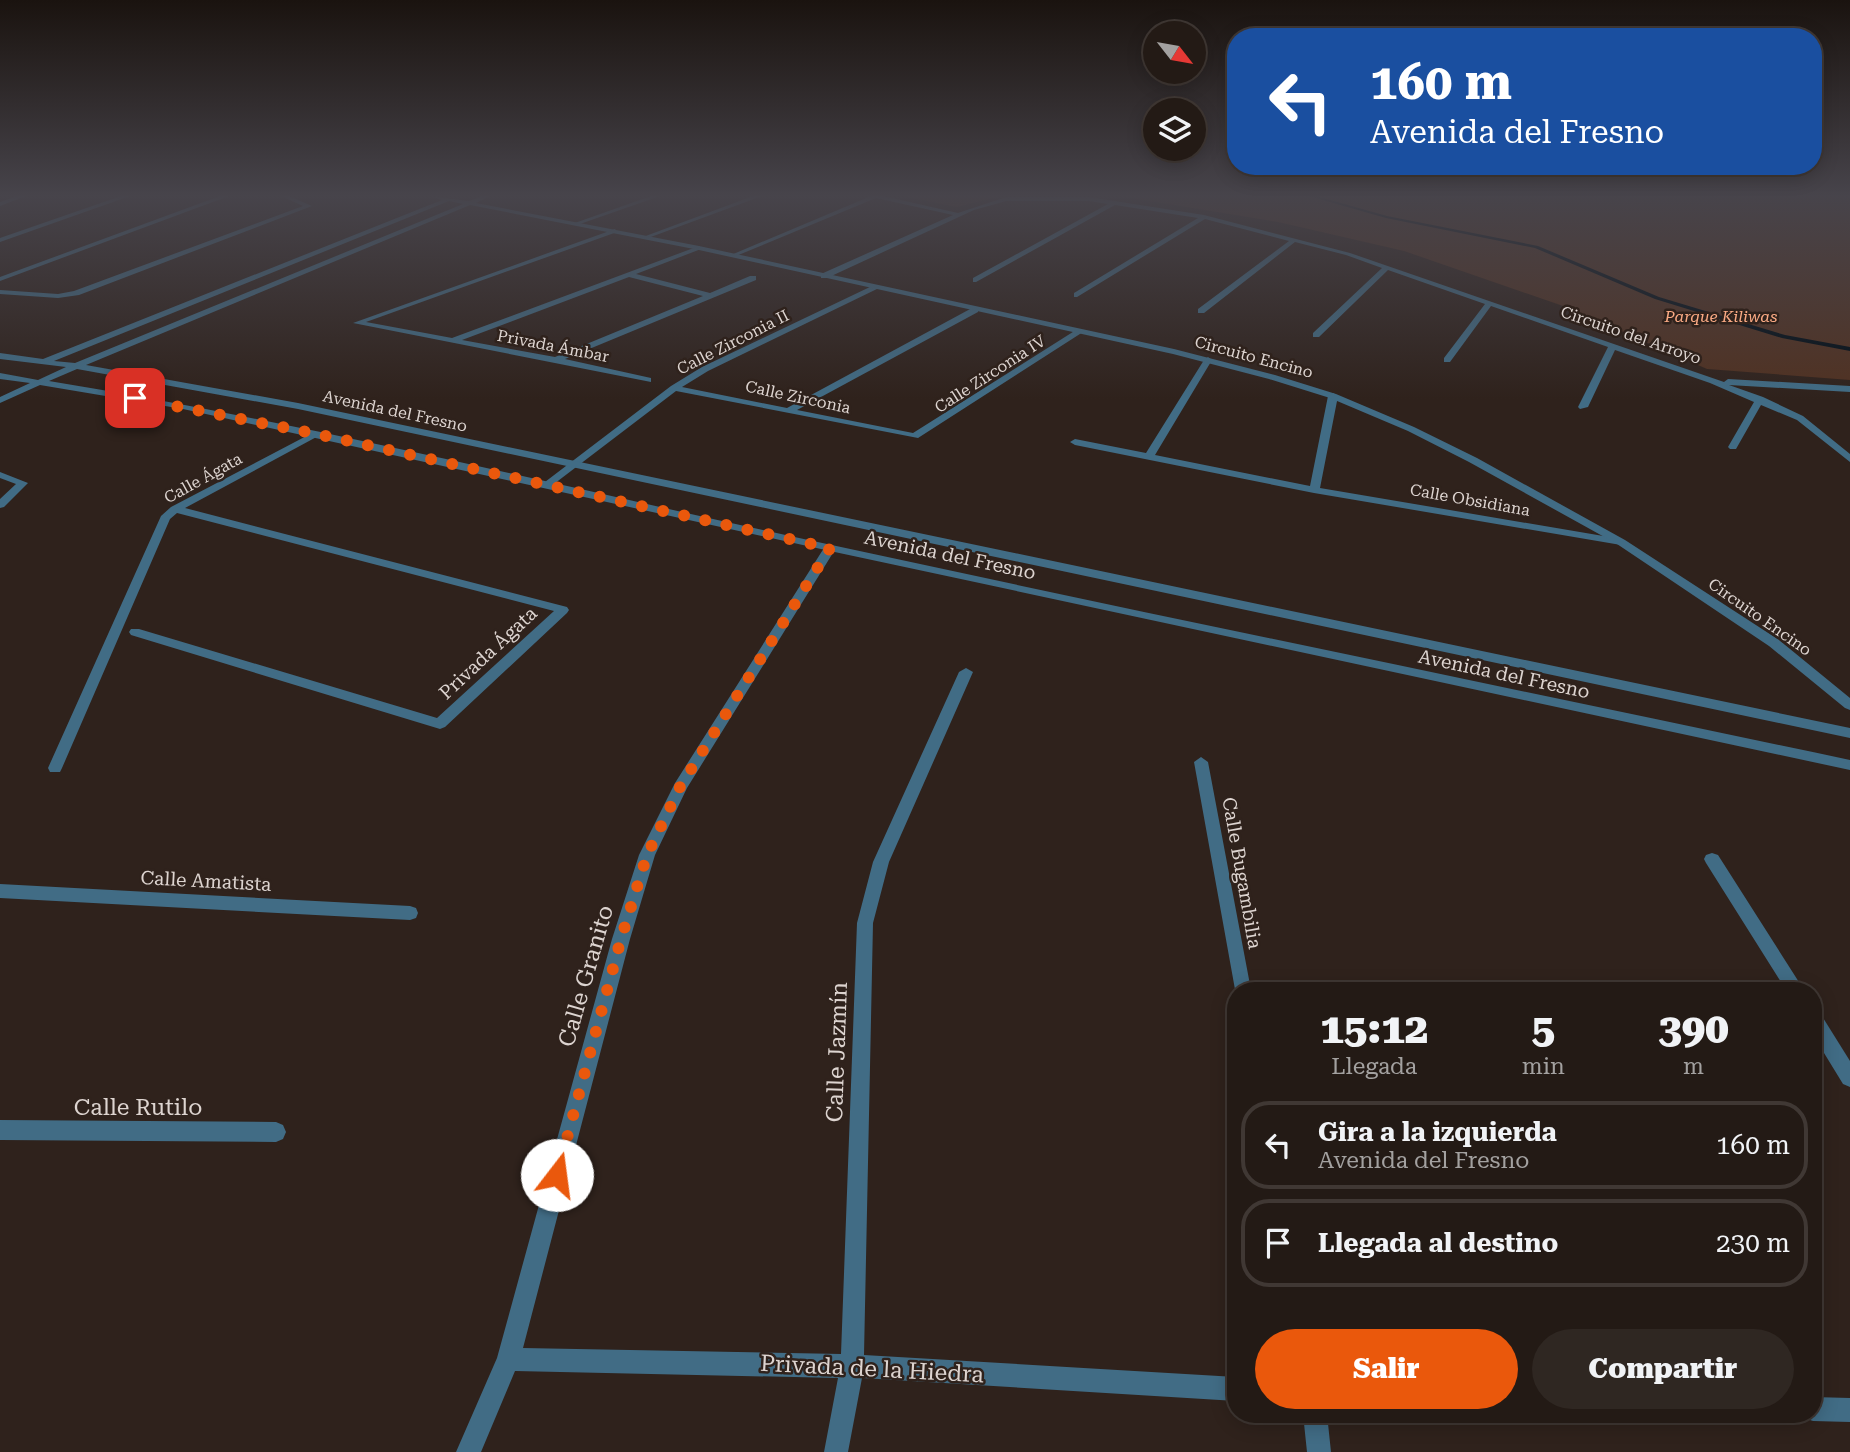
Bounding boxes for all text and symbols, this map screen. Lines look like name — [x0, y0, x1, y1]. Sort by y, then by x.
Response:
north arrow — [1143, 21, 1206, 84]
map controls — [1143, 21, 1206, 161]
text: 160 m — [1370, 54, 1512, 111]
icon: left — [1255, 56, 1346, 147]
button: layers — [1143, 98, 1206, 161]
text: Avenida del Fresno — [1370, 113, 1664, 151]
street label: Circuito del Arroyo — [1558, 302, 1704, 368]
street label: Calle Zirconia II — [674, 306, 792, 378]
park label: Parque Kiliwas — [1663, 307, 1778, 326]
street label: Privada Ámbar — [496, 326, 611, 366]
street label: Calle Zirconia IV — [931, 331, 1050, 417]
street label: Circuito Encino — [1193, 332, 1315, 382]
pin — [105, 368, 165, 428]
street label: Calle Zirconia — [744, 377, 853, 418]
icon: arrive — [116, 379, 154, 417]
street label: Avenida del Fresno — [321, 386, 469, 436]
street label: Calle Ágata — [161, 449, 246, 507]
street label: Calle Obsidiana — [1408, 480, 1532, 520]
street label: Avenida del Fresno — [862, 526, 1038, 584]
street label: Circuito Encino — [1705, 574, 1815, 660]
street label: Privada Ágata — [434, 601, 542, 704]
street label: Avenida del Fresno — [1416, 645, 1592, 703]
street label: Calle Bugambilia — [1217, 795, 1267, 951]
street label: Calle Amatista — [140, 866, 273, 896]
street label: Calle Granito — [553, 902, 619, 1050]
street label: Calle Jazmín — [821, 981, 853, 1123]
text: 15:12 — [1320, 1004, 1428, 1053]
text: 5 — [1531, 1004, 1555, 1053]
text: 390 — [1658, 1004, 1729, 1053]
text: Llegada — [1331, 1053, 1417, 1080]
text: min — [1522, 1053, 1565, 1080]
text: m — [1683, 1053, 1704, 1080]
street label: Calle Rutilo — [74, 1094, 202, 1121]
text: Gira a la izquierda — [1318, 1117, 1557, 1147]
icon: left — [1259, 1126, 1297, 1164]
text: 160 m — [1716, 1130, 1790, 1160]
position arrow — [520, 1138, 594, 1212]
text: Avenida del Fresno — [1318, 1147, 1529, 1174]
icon: arrive — [1259, 1224, 1297, 1262]
text: Llegada al destino — [1318, 1228, 1558, 1258]
text: 230 m — [1716, 1228, 1790, 1258]
button: Salir — [1255, 1329, 1518, 1409]
button: Compartir — [1532, 1329, 1794, 1409]
street label: Privada de la Hiedra — [759, 1350, 985, 1388]

